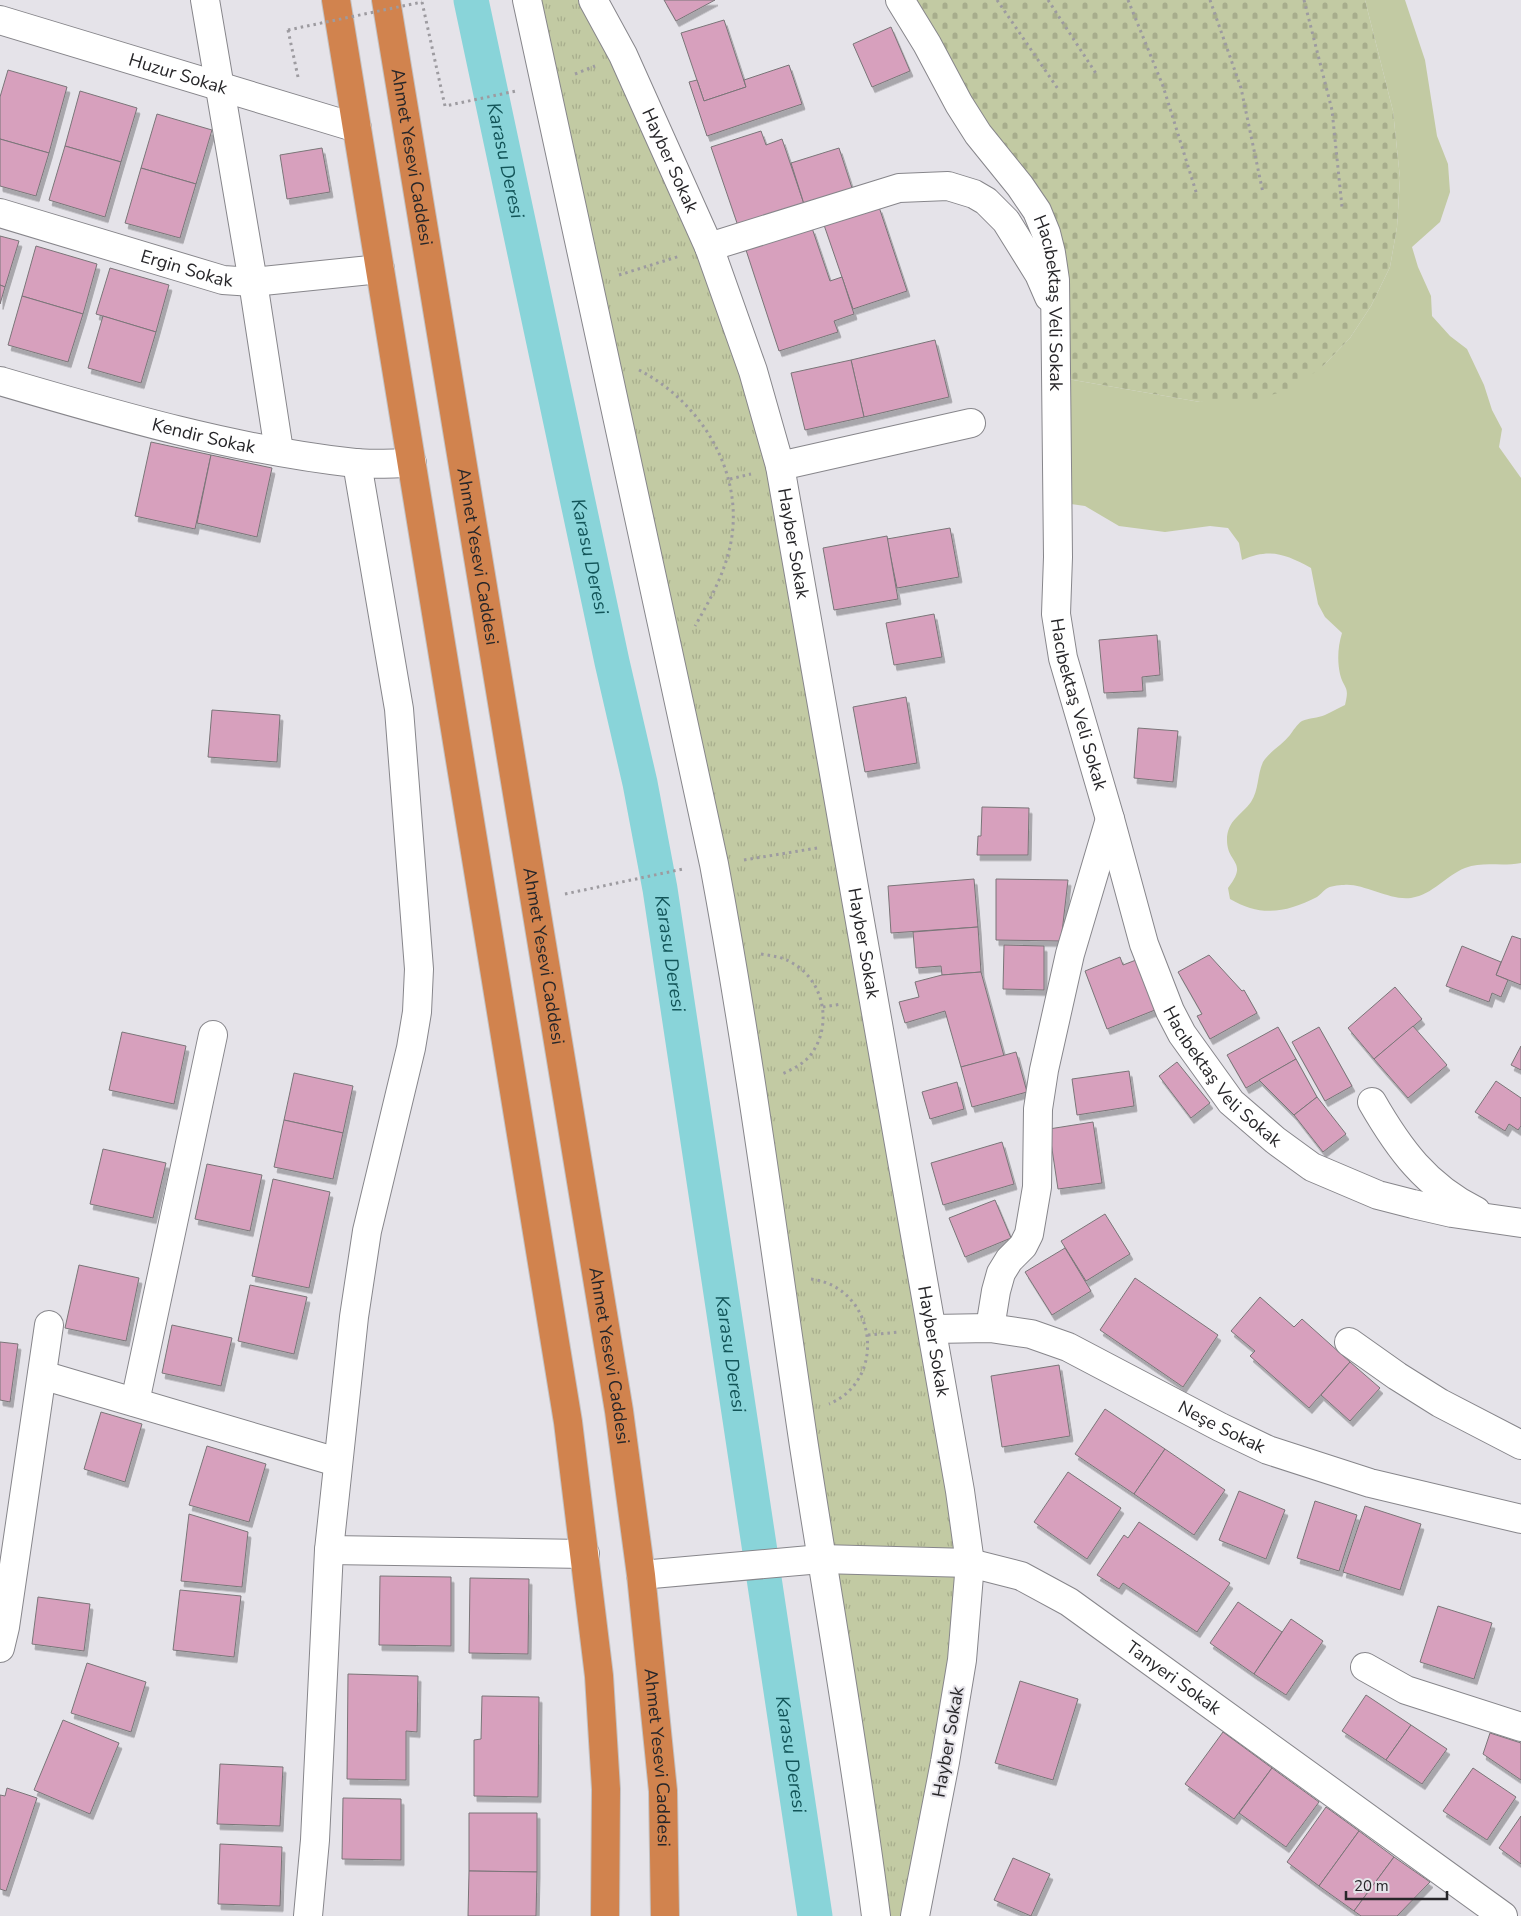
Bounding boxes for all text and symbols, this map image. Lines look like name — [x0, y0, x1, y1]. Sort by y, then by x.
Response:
street label: Huzur Sokak — [126, 48, 231, 100]
street label: Ahmet Yesevi Caddesi — [385, 66, 438, 247]
water label: Karasu Deresi — [480, 100, 530, 221]
street label: Hayber Sokak — [636, 104, 704, 217]
street label: Hacıbektaş Veli Sokak — [1028, 211, 1068, 392]
street label: Ergin Sokak — [138, 244, 234, 293]
street label: Kendir Sokak — [149, 412, 258, 459]
street label: Ahmet Yesevi Caddesi — [451, 466, 504, 647]
street label: Hayber Sokak — [772, 486, 815, 602]
water label: Karasu Deresi — [565, 496, 615, 618]
street label: Hacıbektaş Veli Sokak — [1045, 616, 1113, 794]
street label: Ahmet Yesevi Caddesi — [517, 866, 570, 1046]
street label: Hayber Sokak — [842, 886, 886, 1002]
water label: Karasu Deresi — [648, 893, 691, 1014]
street label: Hacıbektaş Veli Sokak — [1157, 1002, 1287, 1153]
street label: Ahmet Yesevi Caddesi — [583, 1265, 635, 1446]
street label: Hayber Sokak — [912, 1284, 955, 1400]
water label: Karasu Deresi — [708, 1294, 752, 1415]
street label: Neşe Sokak — [1174, 1395, 1270, 1459]
street label: Tanyeri Sokak — [1121, 1635, 1227, 1721]
street label: Ahmet Yesevi Caddesi — [639, 1667, 676, 1847]
street label: Hayber Sokak — [926, 1684, 970, 1799]
water label: Karasu Deresi — [769, 1694, 812, 1815]
scale bar — [1346, 1868, 1447, 1900]
text: 20 m — [1354, 1876, 1389, 1896]

